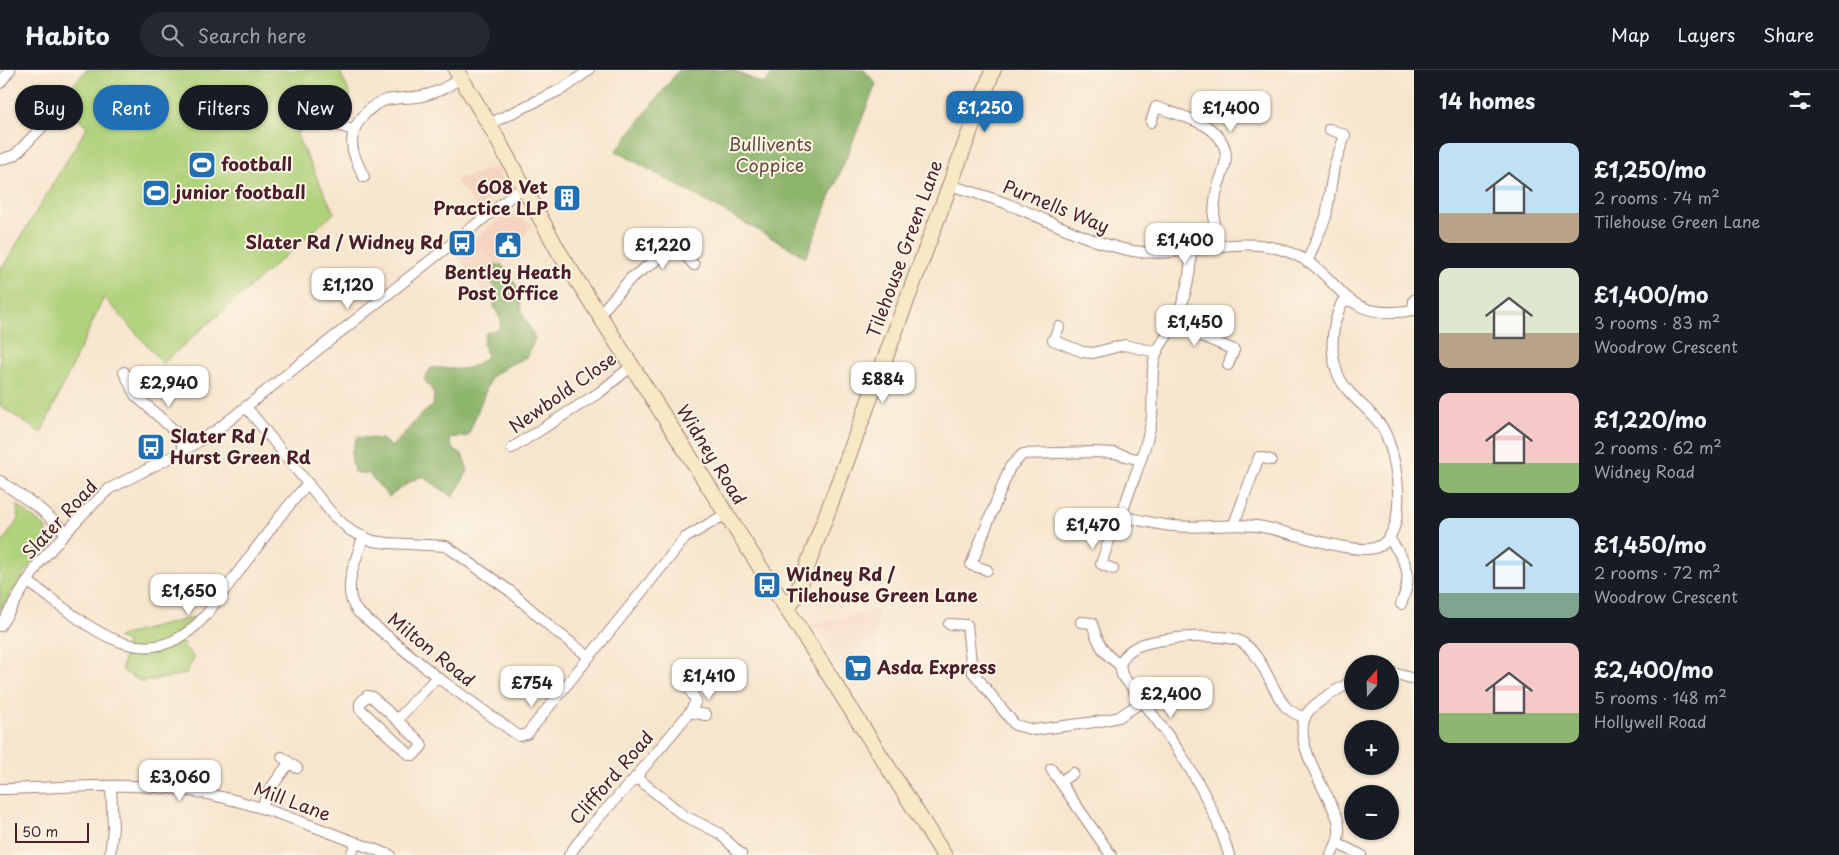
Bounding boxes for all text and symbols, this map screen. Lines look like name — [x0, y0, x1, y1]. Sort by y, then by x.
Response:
search box — [140, 12, 490, 57]
text: Habito — [25, 17, 110, 53]
icon: search — [158, 21, 186, 49]
text: Search here — [198, 21, 306, 49]
text: Map — [1611, 21, 1650, 48]
text: Layers — [1678, 21, 1735, 48]
text: Share — [1763, 21, 1814, 48]
text: 14 homes — [1439, 84, 1535, 116]
chip: Buy — [15, 85, 83, 130]
chip: Rent — [93, 85, 169, 130]
chip: Filters — [179, 85, 268, 130]
chip: New — [278, 85, 352, 130]
icon: filters — [1786, 86, 1814, 114]
pin: £1,250 — [944, 90, 1026, 133]
pin: £1,400 — [1190, 90, 1272, 133]
text: £1,250 — [957, 95, 1013, 119]
text: £1,400 — [1202, 95, 1260, 119]
park label: Bullivents Coppice — [728, 130, 812, 178]
sports icon: football — [187, 150, 217, 180]
place label: football — [221, 150, 292, 177]
text: £1,250/mo — [1594, 153, 1706, 185]
street label: Tilehouse Green Lane — [859, 156, 948, 341]
icon: home — [1479, 163, 1539, 223]
street label: Purnells Way — [999, 172, 1114, 239]
place label: 608 Vet Practice LLP — [433, 173, 548, 221]
sports icon: junior football — [141, 178, 171, 208]
place label: junior football — [172, 178, 305, 205]
building icon: 608 Vet Practice LLP — [552, 183, 582, 213]
text: 2 rooms · 74 m² — [1594, 185, 1720, 209]
text: Tilehouse Green Lane — [1594, 209, 1761, 233]
pin: £1,400 — [1144, 222, 1226, 265]
text: £1,400 — [1156, 227, 1214, 251]
place label: Slater Rd / Widney Rd — [245, 228, 443, 255]
bus stop icon: Slater Rd / Widney Rd — [447, 228, 477, 258]
pin: £1,220 — [622, 228, 704, 270]
public building icon: Bentley Heath Post Office — [493, 230, 523, 260]
text: £1,220 — [635, 232, 691, 256]
place label: Bentley Heath Post Office — [444, 258, 572, 306]
pin: £1,120 — [307, 268, 389, 310]
text: £1,120 — [322, 272, 374, 296]
text: £1,400/mo — [1594, 278, 1708, 310]
icon: home — [1479, 288, 1539, 348]
pin: £1,450 — [1154, 304, 1236, 347]
text: £1,450 — [1167, 309, 1223, 333]
text: 3 rooms · 83 m² — [1594, 310, 1720, 334]
text: Woodrow Crescent — [1594, 334, 1738, 358]
street label: Newbold Close — [503, 345, 621, 439]
pin: £884 — [853, 362, 913, 404]
pin: £2,940 — [128, 366, 210, 408]
text: £884 — [862, 366, 904, 390]
text: £2,940 — [140, 370, 198, 394]
street label: Widney Road — [671, 399, 754, 510]
text: £1,220/mo — [1594, 403, 1707, 435]
icon: home — [1479, 413, 1539, 473]
place label: Slater Rd / Hurst Green Rd — [170, 422, 311, 470]
bus stop icon: Slater Rd / Hurst Green Rd — [136, 432, 166, 462]
text: 2 rooms · 62 m² — [1594, 435, 1722, 459]
text: Widney Road — [1594, 459, 1695, 483]
street label: Slater Road — [15, 473, 103, 565]
pin: £1,470 — [1052, 508, 1134, 550]
text: £1,470 — [1066, 512, 1120, 536]
text: £1,450/mo — [1594, 528, 1706, 560]
icon: home — [1479, 538, 1539, 598]
place label: Widney Rd / Tilehouse Green Lane — [786, 560, 978, 608]
text: 2 rooms · 72 m² — [1594, 560, 1721, 584]
bus stop icon: Widney Rd / Tilehouse Green Lane — [752, 570, 782, 600]
pin: £1,650 — [148, 574, 230, 616]
text: £1,650 — [161, 578, 217, 602]
text: Woodrow Crescent — [1594, 584, 1738, 608]
street label: Milton Road — [383, 605, 481, 692]
supermarket icon: Asda Express — [843, 653, 873, 683]
place label: Asda Express — [876, 653, 996, 680]
text: £2,400/mo — [1594, 653, 1713, 685]
north arrow — [1344, 655, 1399, 710]
map controls — [1344, 655, 1399, 840]
pin: £1,410 — [668, 658, 750, 701]
text: £1,410 — [683, 663, 735, 687]
icon: home — [1479, 663, 1539, 723]
pin: £754 — [502, 666, 562, 708]
text: £754 — [511, 670, 553, 694]
pin: £2,400 — [1130, 676, 1212, 719]
text: £2,400 — [1141, 681, 1201, 705]
text: 5 rooms · 148 m² — [1594, 685, 1727, 709]
text: Hollywell Road — [1594, 709, 1707, 733]
button: + — [1344, 720, 1399, 775]
street label: Clifford Road — [562, 724, 659, 830]
pin: £3,060 — [139, 760, 221, 802]
text: £3,060 — [150, 764, 210, 788]
street label: Mill Lane — [250, 774, 335, 827]
button: − — [1344, 785, 1399, 840]
scale bar — [15, 820, 89, 843]
text: 50 m — [22, 821, 58, 842]

